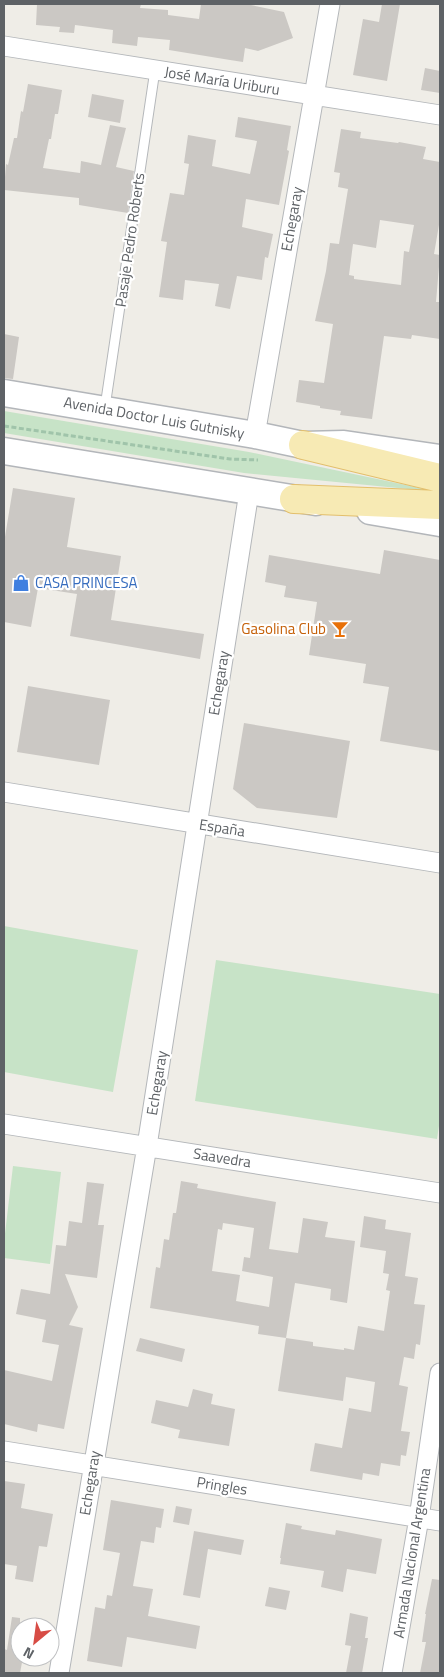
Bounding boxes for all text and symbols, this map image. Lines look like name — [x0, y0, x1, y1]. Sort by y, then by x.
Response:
street label: José María Uriburu — [163, 60, 281, 101]
street label: Pasaje Pedro Roberts — [109, 171, 150, 309]
street label: Echegaray — [275, 185, 309, 253]
street label: Avenida Doctor Luis Gutnisky — [62, 390, 246, 445]
place label: CASA PRINCESA — [35, 571, 138, 594]
shop icon: CASA PRINCESA — [11, 573, 31, 593]
place label: Gasolina Club — [241, 617, 326, 640]
bar icon: Gasolina Club — [330, 619, 350, 639]
street label: Echegaray — [202, 649, 235, 717]
street label: España — [197, 813, 247, 843]
street label: Echegaray — [140, 1049, 173, 1117]
street label: Saavedra — [191, 1142, 253, 1174]
street label: Echegaray — [73, 1449, 106, 1517]
street label: Armada Nacional Argentina — [387, 1466, 436, 1640]
street label: Pringles — [195, 1470, 249, 1501]
north arrow — [10, 1617, 60, 1667]
text: N — [19, 1642, 38, 1665]

